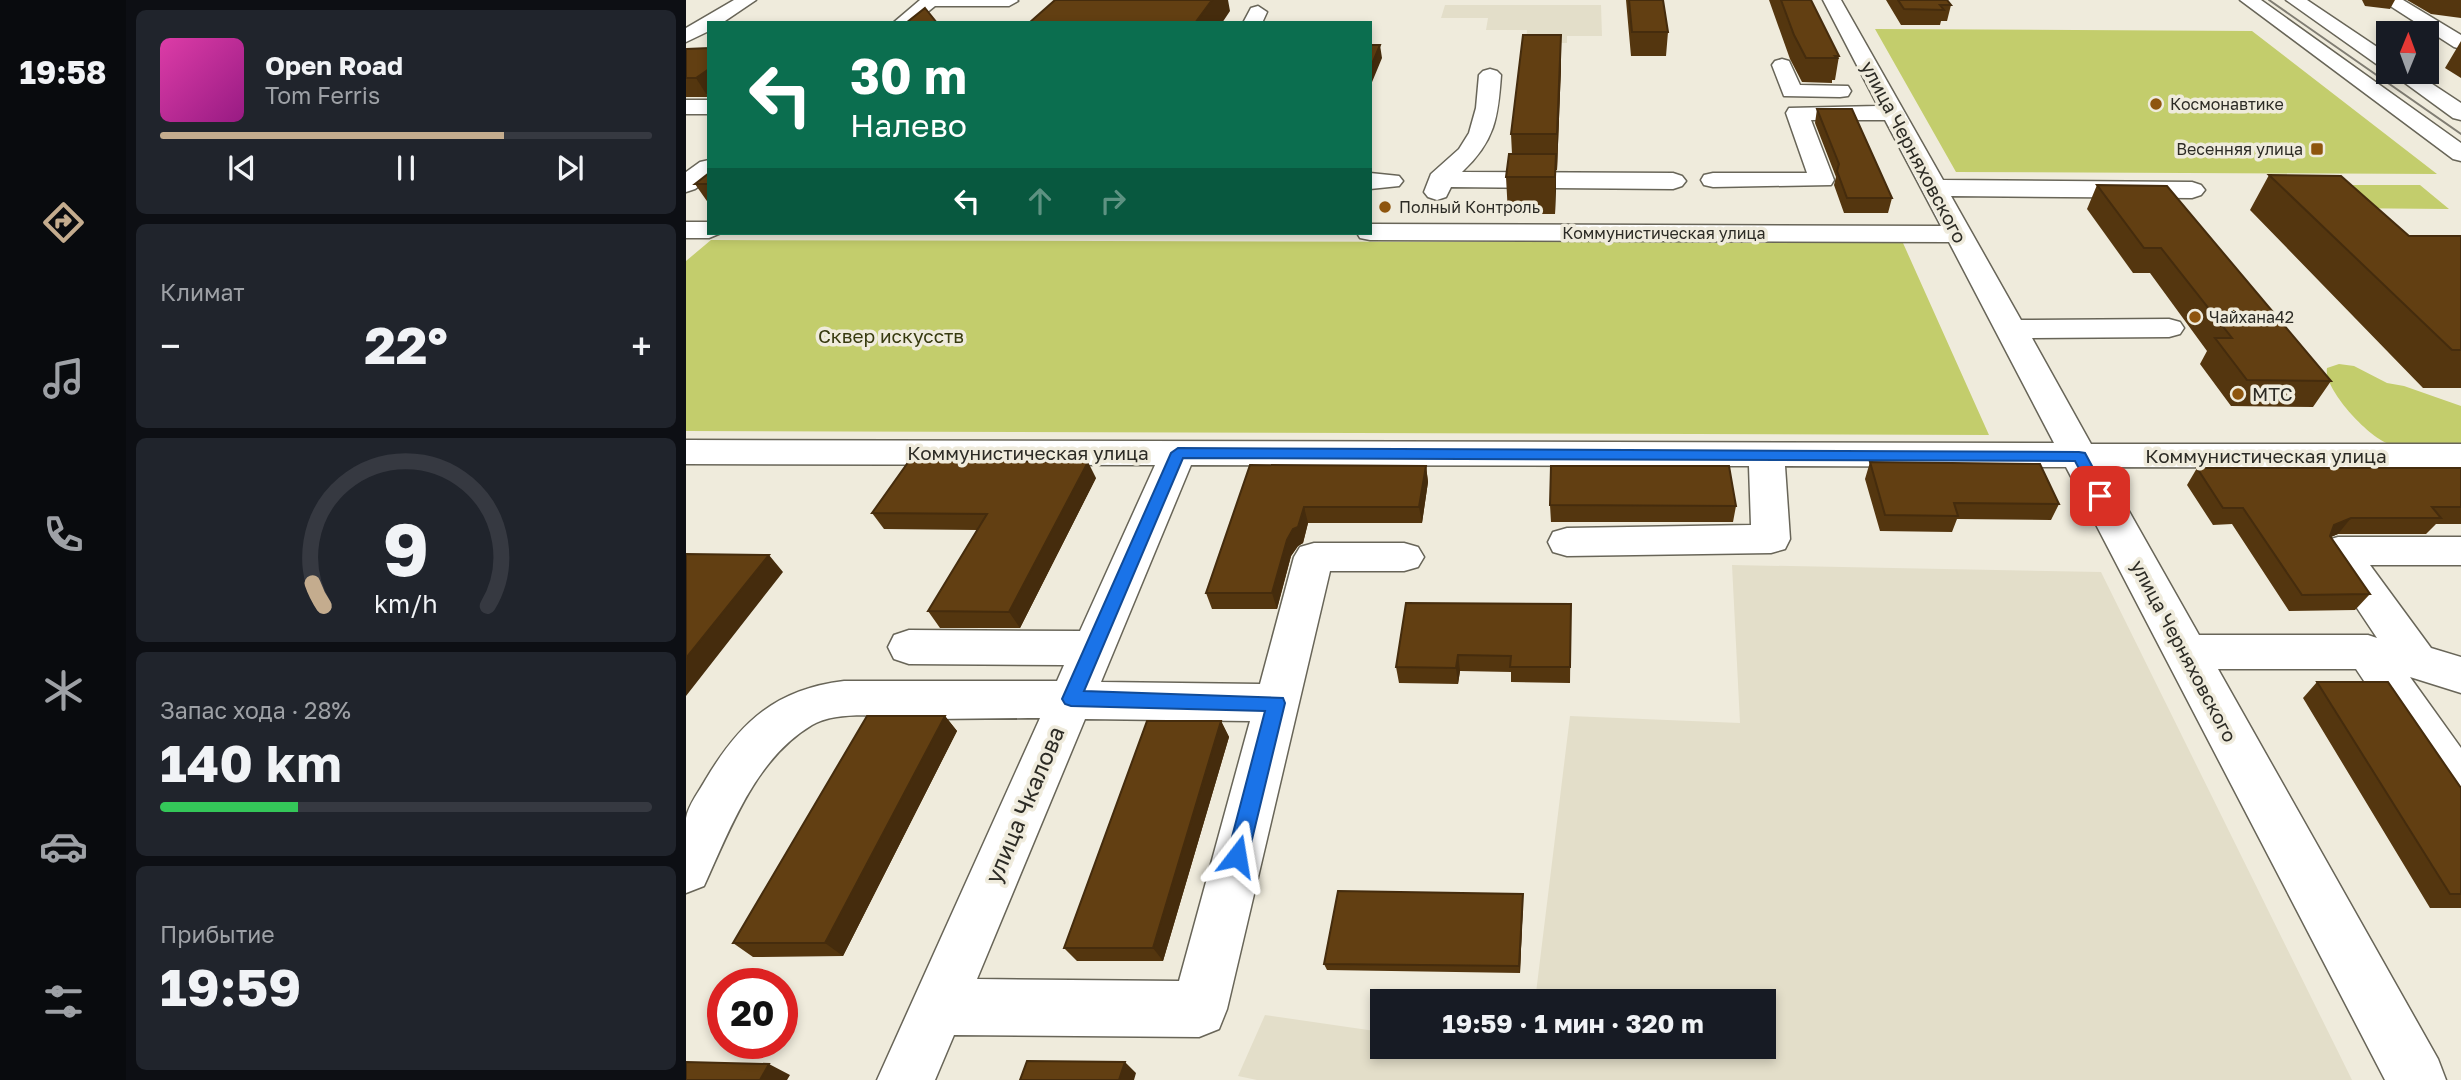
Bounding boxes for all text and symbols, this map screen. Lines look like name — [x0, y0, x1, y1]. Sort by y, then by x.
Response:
north arrow — [2376, 21, 2440, 84]
map controls — [2376, 21, 2439, 84]
text: 30 m — [850, 46, 967, 105]
icon: left — [735, 49, 826, 140]
text: Open Road — [265, 50, 403, 81]
text: 19:58 — [19, 53, 107, 91]
street label: улица Черняховского — [1857, 57, 1972, 247]
text: Tom Ferris — [265, 81, 380, 109]
place label: Космонавтике — [2170, 94, 2284, 114]
marker: Космонавтике — [2148, 96, 2164, 112]
text: Налево — [850, 106, 967, 144]
place label: Весенняя улица — [2176, 139, 2303, 159]
marker: Весенняя улица — [2309, 141, 2325, 157]
icon: previous — [223, 149, 261, 187]
icon: pause — [387, 149, 425, 187]
icon: next — [551, 149, 589, 187]
icon: left — [948, 182, 986, 220]
icon: ahead — [1021, 182, 1059, 220]
icon: right — [1094, 182, 1132, 220]
place label: Полный Контроль — [1399, 197, 1540, 217]
icon: directions — [39, 198, 88, 247]
marker: Полный Контроль — [1377, 199, 1393, 215]
street label: Коммунистическая улица — [1562, 223, 1766, 243]
text: Климат — [160, 278, 245, 306]
place label: Чайхана42 — [2209, 307, 2294, 327]
marker: Чайхана42 — [2187, 309, 2203, 325]
text: 22° — [364, 313, 448, 375]
text: − — [160, 323, 181, 368]
text: + — [631, 323, 652, 368]
park label: Сквер искусств — [818, 324, 964, 347]
icon: music — [39, 354, 88, 403]
place label: МТС — [2252, 382, 2293, 405]
marker: МТС — [2230, 386, 2246, 402]
street label: Коммунистическая улица — [907, 441, 1149, 464]
street label: Коммунистическая улица — [2145, 444, 2387, 467]
pin — [2070, 466, 2130, 526]
icon: arrive — [2081, 477, 2119, 515]
text: 9 — [383, 505, 429, 592]
icon: phone — [39, 510, 88, 559]
street label: улица Черняховского — [2127, 556, 2242, 746]
text: km/h — [374, 588, 438, 619]
icon: climate — [39, 666, 88, 715]
text: Запас хода · 28% — [160, 696, 351, 724]
street label: улица Чкалова — [978, 722, 1070, 887]
text: 140 km — [160, 731, 342, 793]
position arrow — [1200, 819, 1274, 893]
icon: car — [39, 822, 88, 871]
text: Прибытие — [160, 920, 275, 948]
text: 19:59 — [160, 955, 301, 1017]
speed limit sign: 20 — [707, 968, 798, 1059]
icon: filters — [39, 977, 88, 1026]
text: 19:59 · 1 мин · 320 m — [1442, 1008, 1704, 1039]

